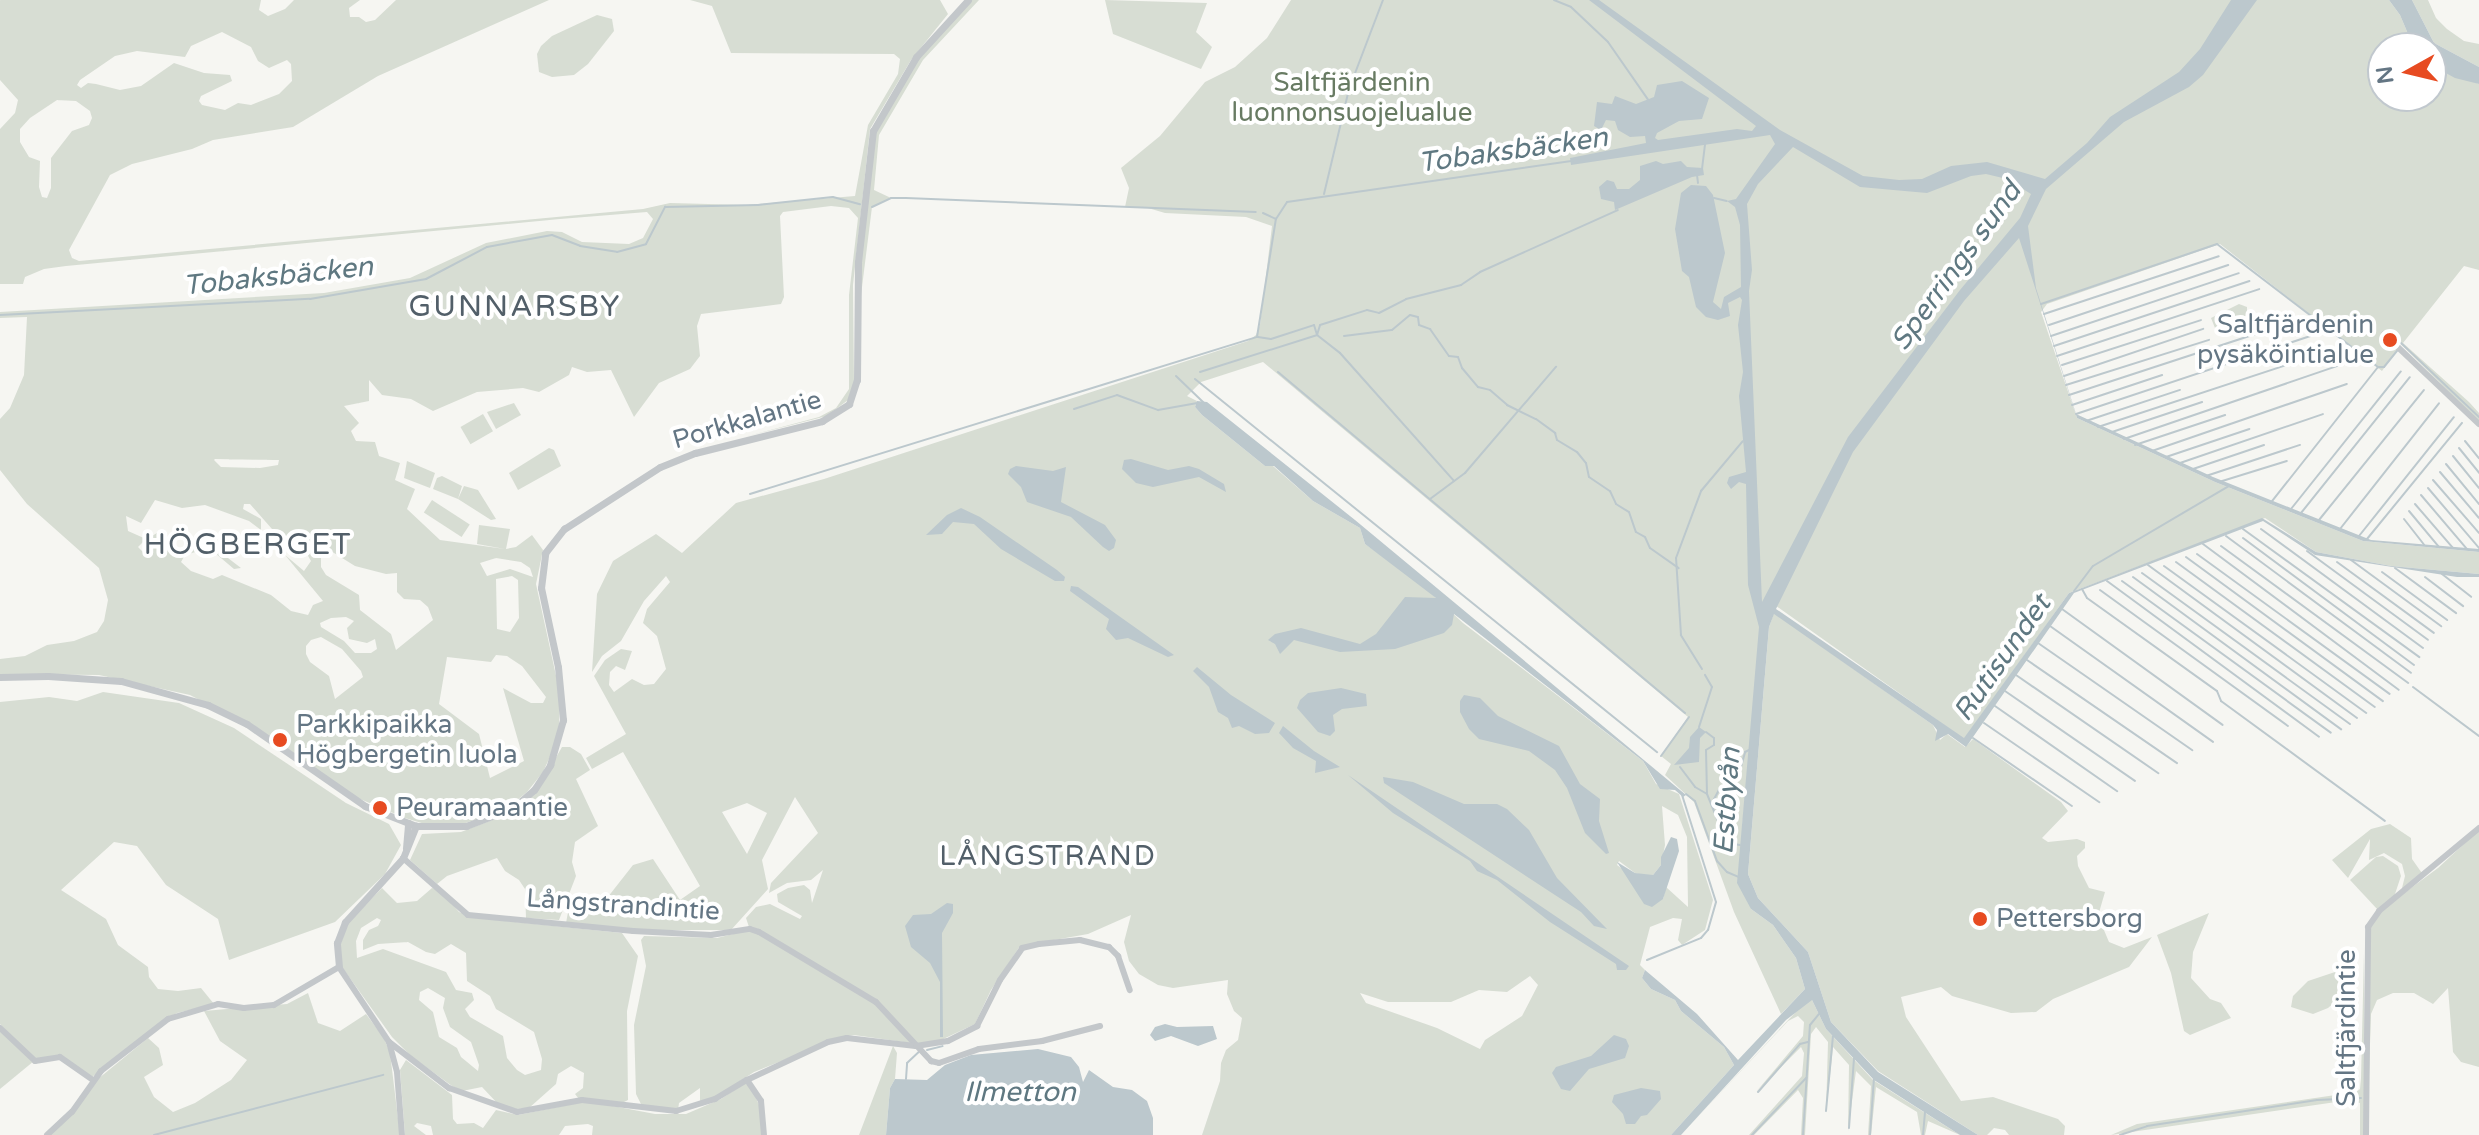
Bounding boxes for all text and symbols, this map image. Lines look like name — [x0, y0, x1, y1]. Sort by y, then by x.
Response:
north arrow — [2367, 32, 2447, 112]
text: N — [2371, 65, 2399, 86]
park label: Saltfjärdenin luonnonsuojelualue — [1232, 67, 1472, 128]
water label: Tobaksbäcken — [1416, 120, 1610, 180]
water label: Sperrings sund — [1884, 175, 2028, 357]
water label: Tobaksbäcken — [182, 249, 374, 303]
district label: GUNNARSBY — [409, 289, 621, 325]
place label: Saltfjärdenin pysäköintialue — [2197, 309, 2374, 370]
marker: Saltfjärdenin pysäköintialue — [2381, 331, 2399, 349]
street label: Porkkalantie — [669, 384, 825, 456]
district label: HÖGBERGET — [143, 527, 353, 563]
water label: Rutisundet — [1946, 588, 2058, 728]
place label: Parkkipaikka Högbergetin luola — [296, 709, 517, 770]
marker: Parkkipaikka Högbergetin luola — [271, 731, 289, 749]
water label: Estbyån — [1707, 747, 1747, 855]
place label: Peuramaantie — [396, 792, 568, 824]
marker: Peuramaantie — [371, 799, 389, 817]
district label: LÅNGSTRAND — [939, 839, 1157, 873]
street label: Långstrandintie — [525, 883, 721, 927]
place label: Pettersborg — [1996, 903, 2143, 935]
marker: Pettersborg — [1971, 910, 1989, 928]
street label: Saltfjärdintie — [2331, 949, 2363, 1107]
water label: Ilmetton — [964, 1075, 1076, 1109]

